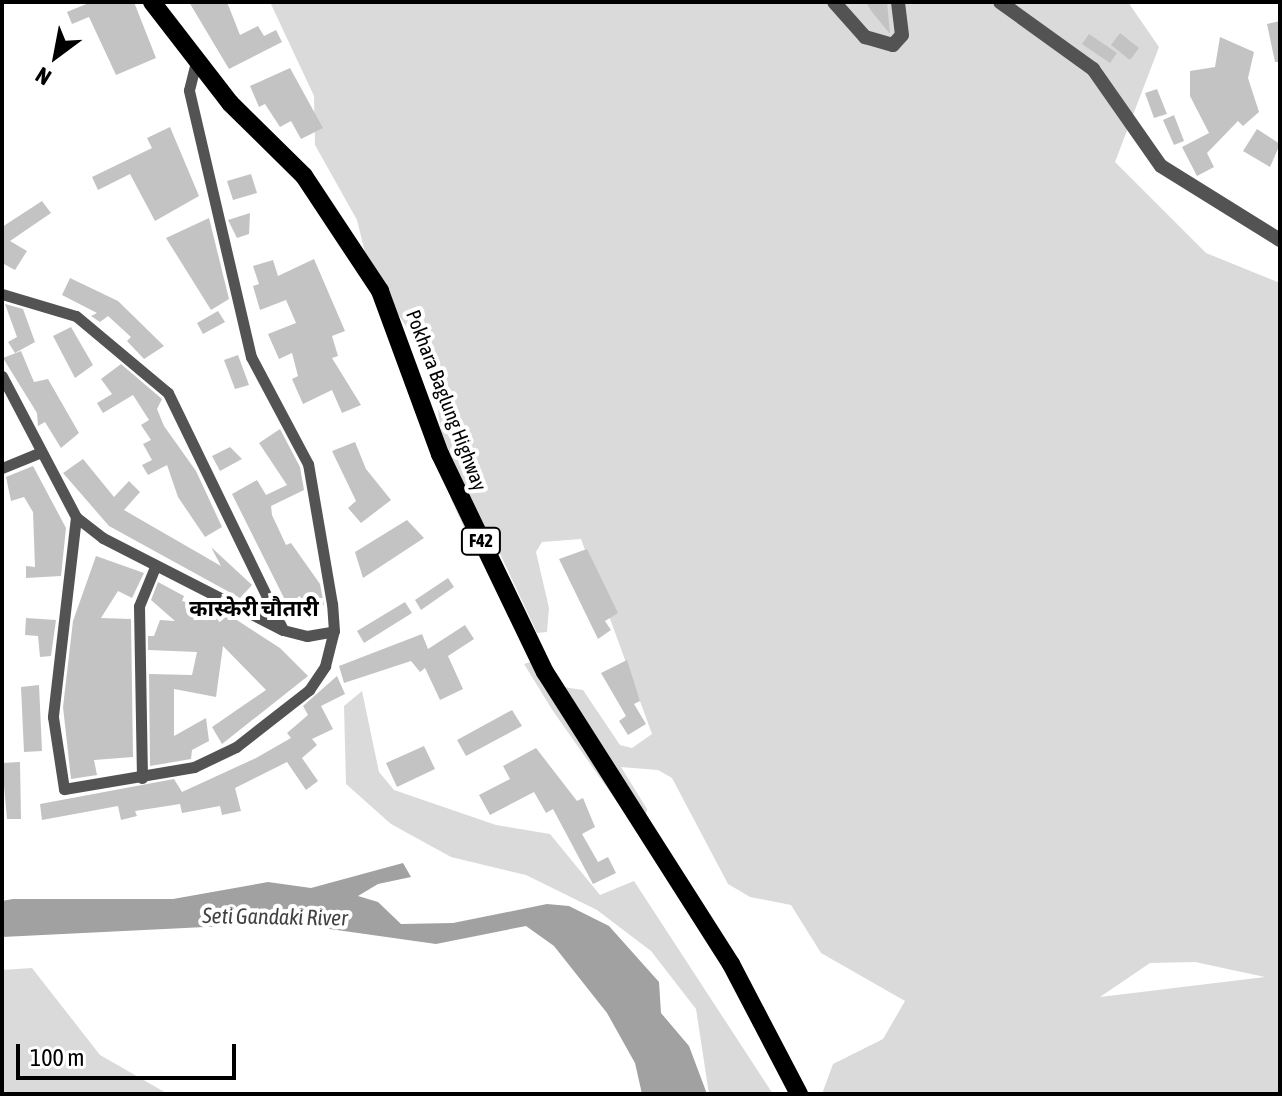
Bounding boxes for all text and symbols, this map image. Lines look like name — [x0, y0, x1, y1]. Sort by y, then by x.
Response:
north arrow — [16, 16, 96, 96]
text: N — [31, 62, 56, 91]
street label: Pokhara Baglung Highway — [401, 306, 493, 494]
road number: F42 — [459, 527, 503, 555]
district label: कास्केरी चौतारी — [189, 596, 319, 622]
water label: Seti Gandaki River — [202, 903, 348, 931]
scale bar — [20, 1028, 240, 1078]
text: 100 m — [30, 1044, 84, 1071]

